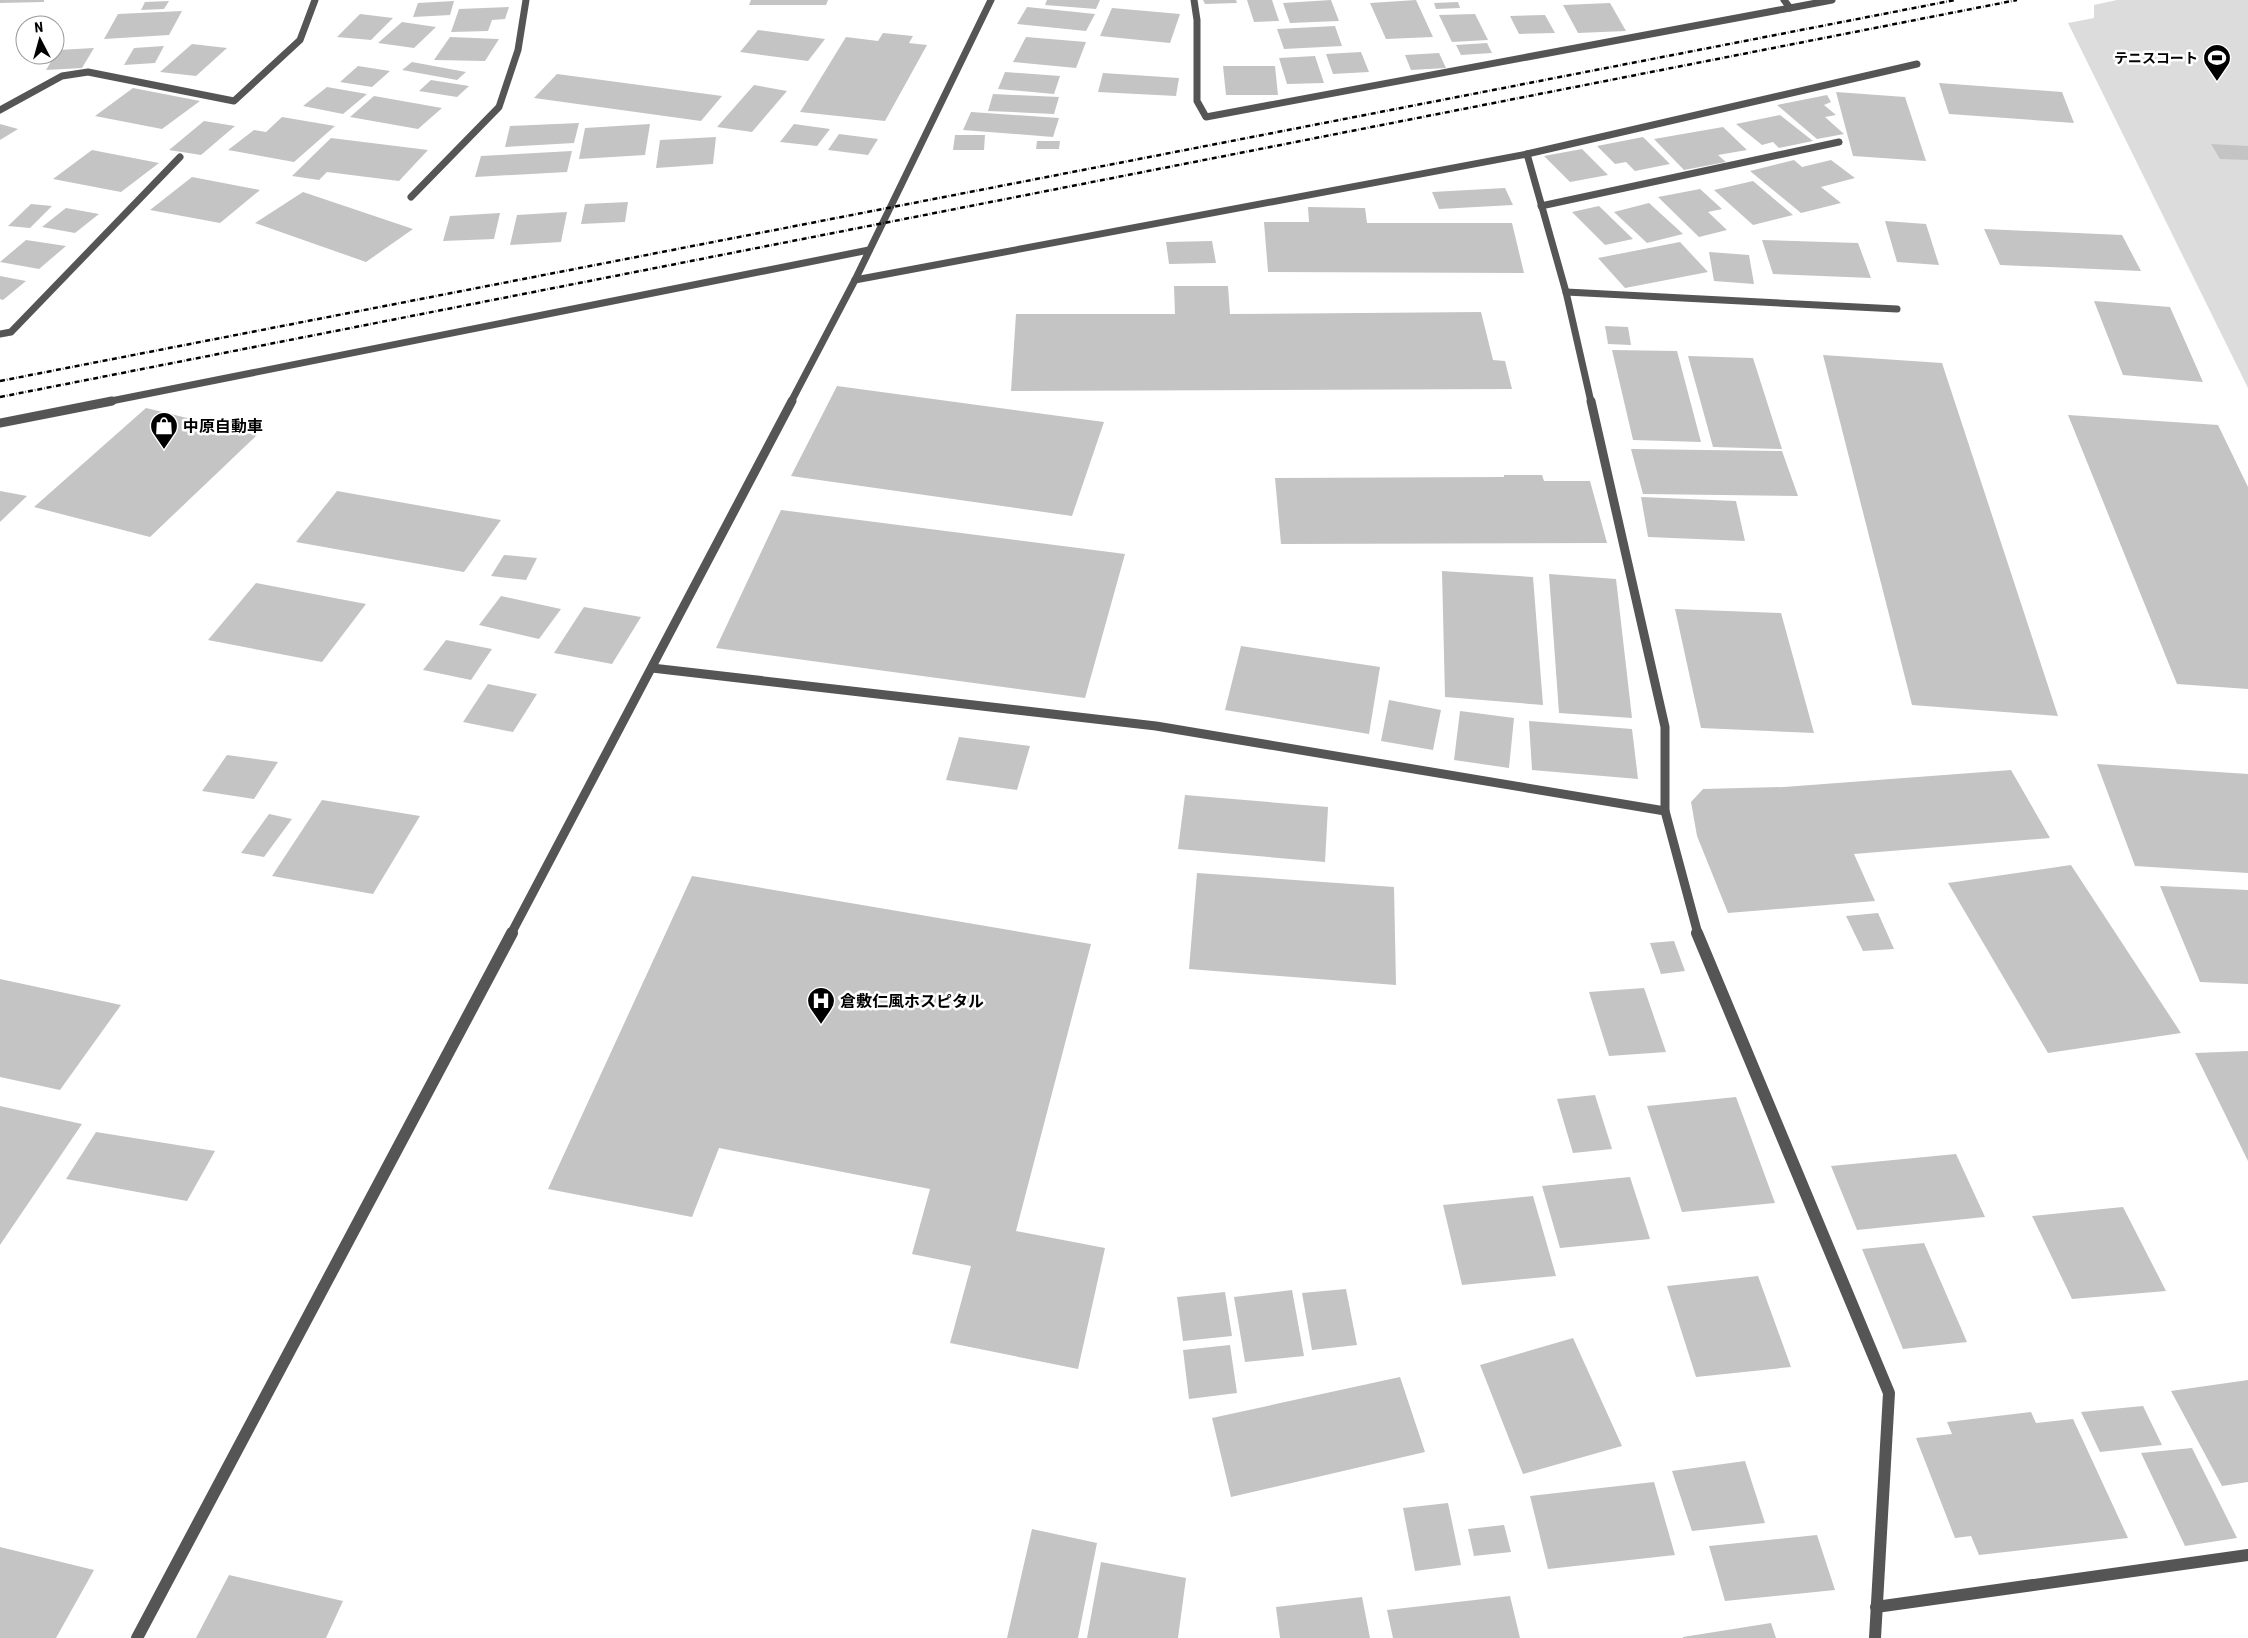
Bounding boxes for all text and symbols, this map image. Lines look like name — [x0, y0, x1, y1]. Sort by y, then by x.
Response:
north arrow — [15, 15, 65, 65]
text: N — [34, 19, 44, 35]
sports icon: テニスコート — [2202, 43, 2232, 82]
place label: テニスコート — [2114, 50, 2198, 66]
shop icon: 中原自動車 — [149, 411, 179, 450]
place label: 中原自動車 — [183, 417, 263, 436]
hospital icon: 倉敷仁風ホスピタル — [806, 986, 836, 1025]
place label: 倉敷仁風ホスピタル — [840, 992, 984, 1011]

